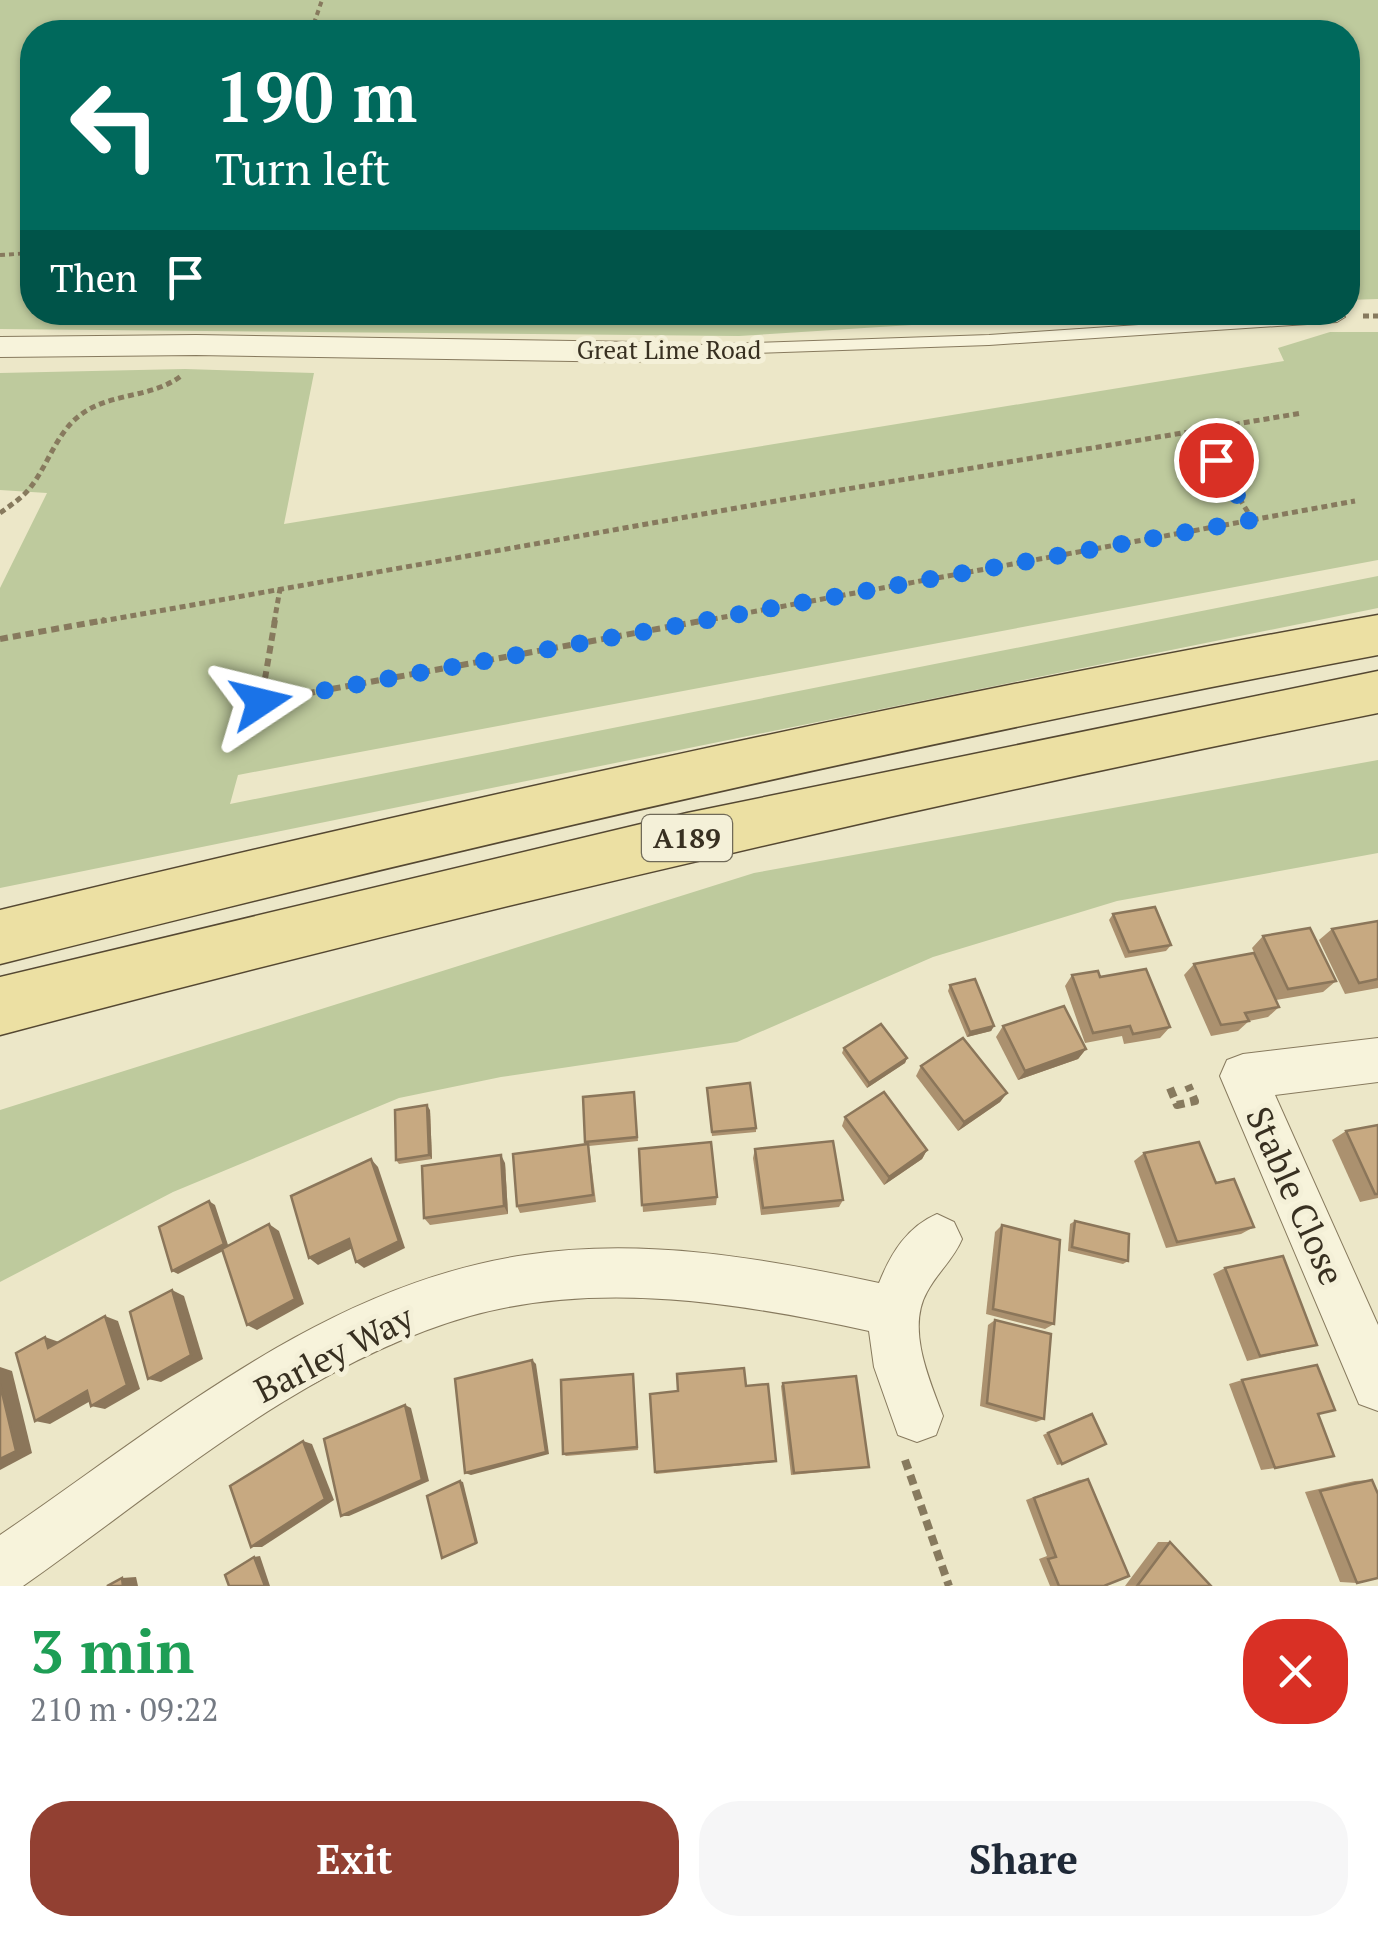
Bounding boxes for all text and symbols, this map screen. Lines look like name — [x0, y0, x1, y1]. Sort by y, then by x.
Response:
text: 190 m — [215, 49, 417, 142]
icon: left — [50, 60, 180, 190]
text: Turn left — [215, 138, 390, 198]
icon: arrive — [158, 250, 213, 305]
text: Then — [50, 253, 138, 303]
street label: Great Lime Road — [577, 333, 761, 366]
pin — [1174, 418, 1259, 503]
icon: arrive — [1189, 433, 1244, 488]
position arrow — [209, 650, 313, 754]
road number: A189 — [642, 815, 732, 861]
street label: Stable Close — [1236, 1099, 1356, 1292]
street label: Barley Way — [246, 1293, 422, 1413]
text: 3 min — [30, 1611, 194, 1690]
button: close — [1243, 1619, 1348, 1724]
text: 210 m · 09:22 — [30, 1688, 218, 1730]
button: Exit — [30, 1801, 679, 1916]
button: Share — [699, 1801, 1348, 1916]

